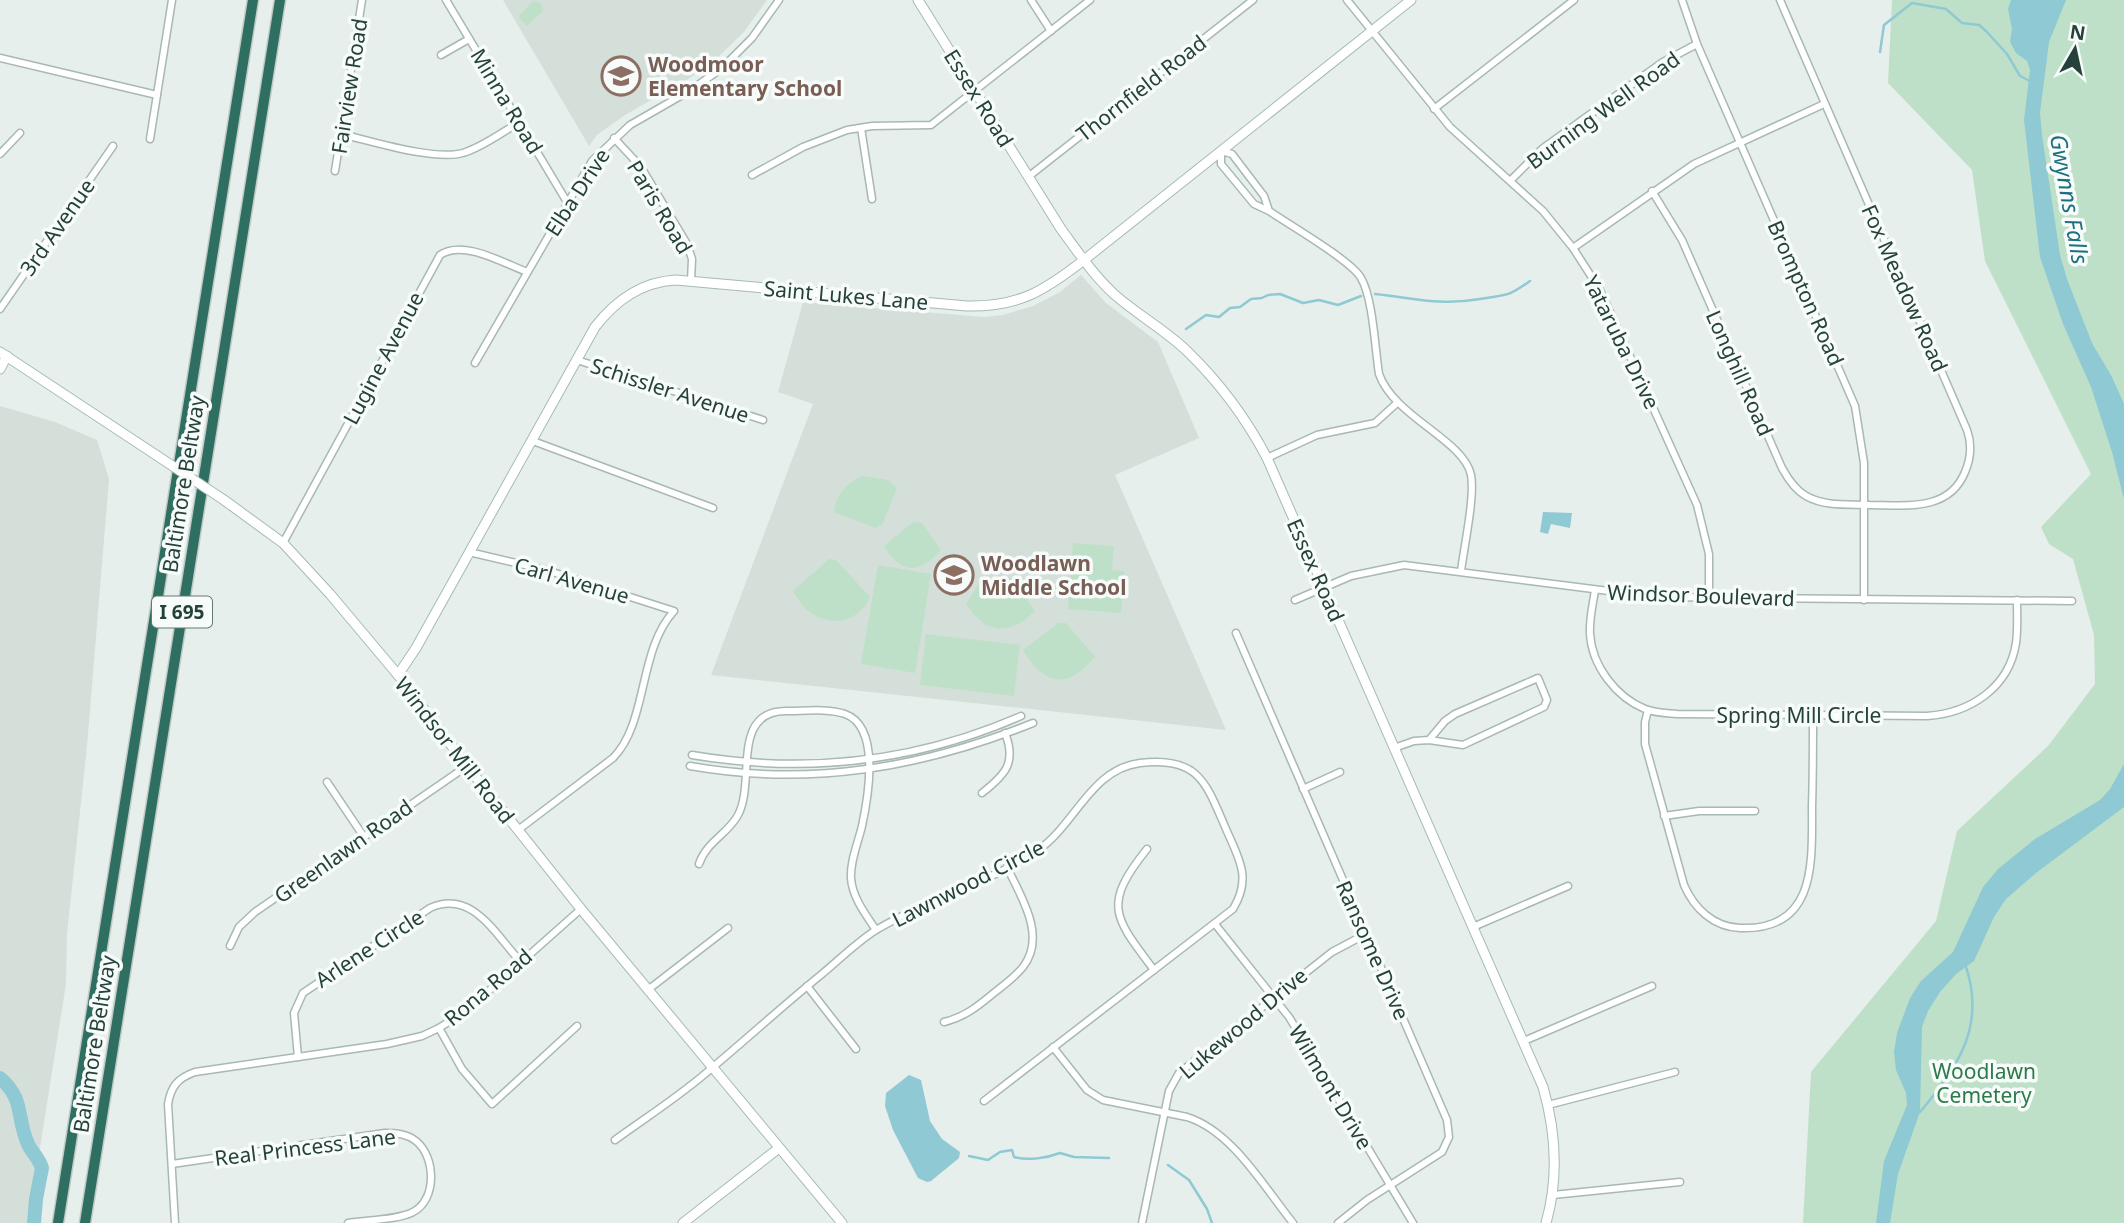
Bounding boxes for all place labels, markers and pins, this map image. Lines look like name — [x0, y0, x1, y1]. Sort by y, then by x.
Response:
place label: Woodmoor Elementary School — [648, 50, 842, 102]
school or university icon: Woodmoor Elementary School — [600, 55, 642, 97]
place label: Woodlawn Middle School — [981, 549, 1126, 601]
school or university icon: Woodlawn Middle School — [933, 554, 975, 596]

